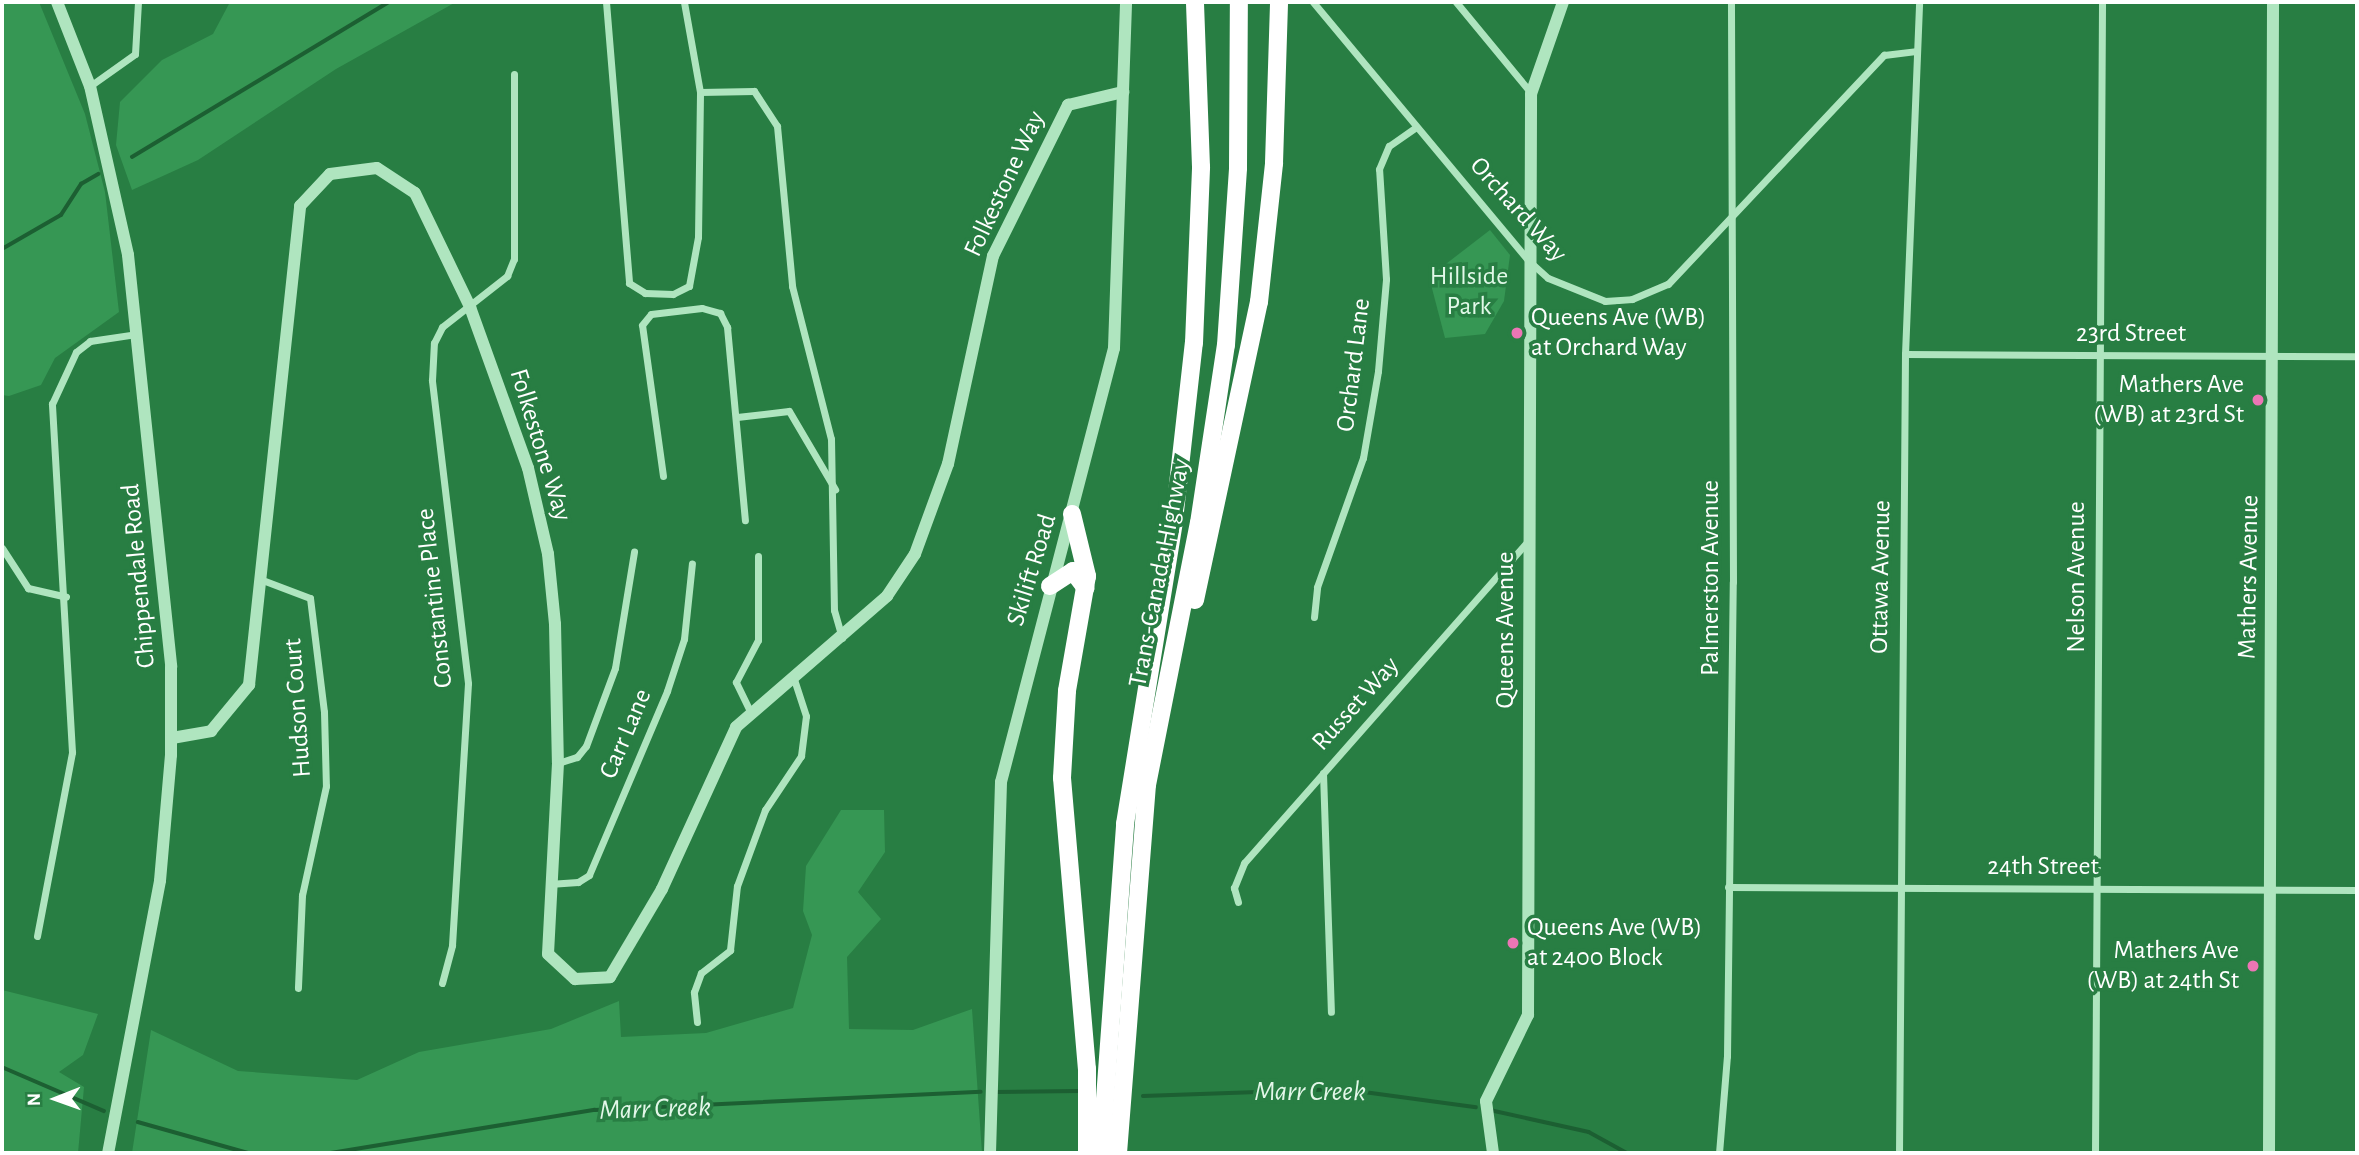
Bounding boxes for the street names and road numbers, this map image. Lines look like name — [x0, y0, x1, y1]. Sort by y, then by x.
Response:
street label: Folkestone Way — [958, 106, 1052, 262]
street label: Orchard Way — [1463, 151, 1573, 269]
street label: Orchard Lane — [1330, 296, 1378, 434]
street label: 23rd Street — [2076, 318, 2186, 350]
street label: Folkestone Way — [502, 365, 578, 525]
street label: Trans-Canada Highway — [1123, 456, 1197, 690]
street label: Palmerston Avenue — [1695, 480, 1727, 676]
street label: Chippendale Road — [115, 482, 163, 670]
street label: Mathers Avenue — [2232, 495, 2266, 659]
street label: Ottawa Avenue — [1864, 500, 1898, 654]
street label: Nelson Avenue — [2061, 501, 2093, 653]
street label: Constantine Place — [410, 507, 460, 689]
street label: Skilift Road — [1000, 510, 1064, 630]
street label: Queens Avenue — [1490, 552, 1522, 708]
street label: Hudson Court — [278, 637, 318, 779]
street label: Russet Way — [1306, 651, 1406, 757]
street label: Carr Lane — [593, 684, 659, 784]
street label: 24th Street — [1987, 851, 2099, 883]

